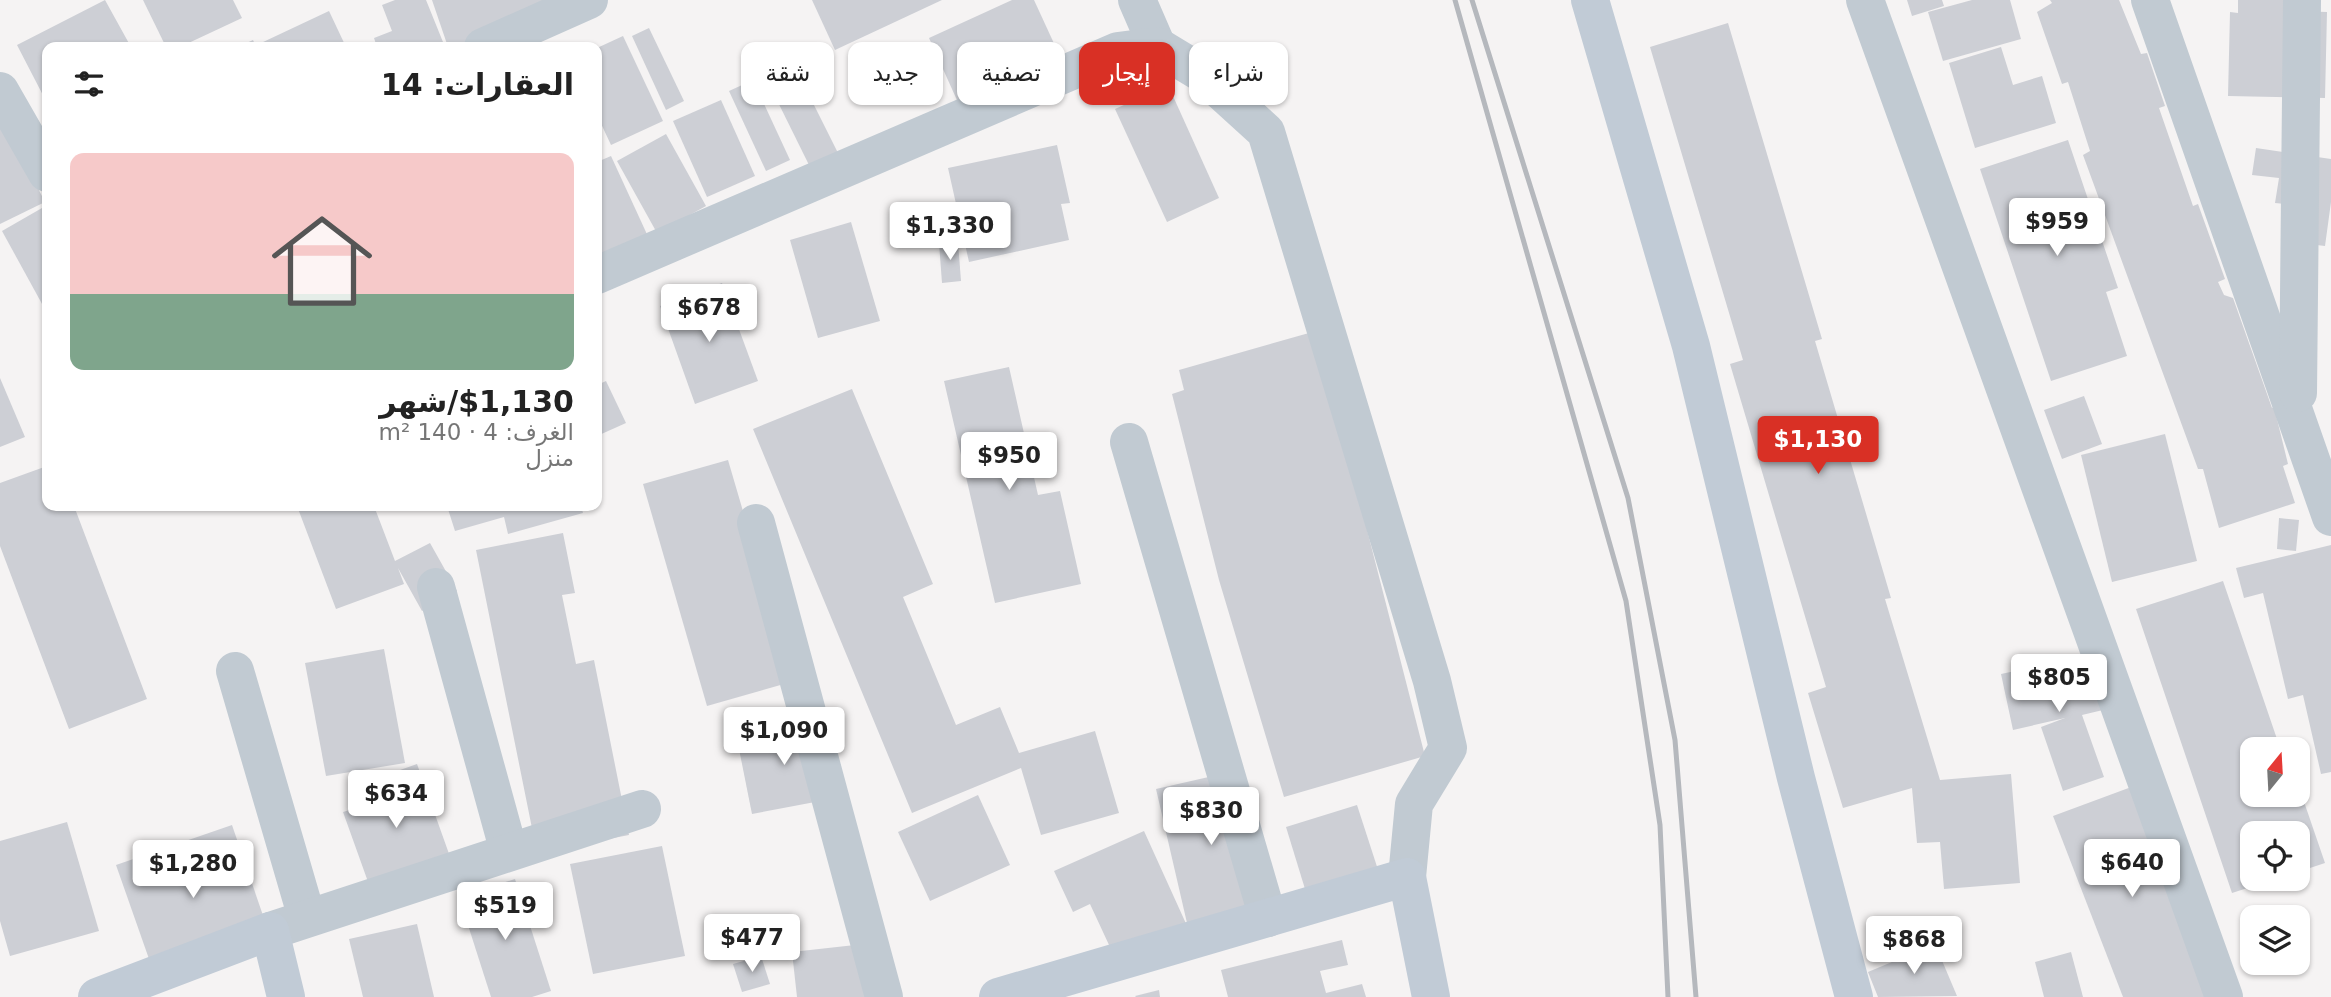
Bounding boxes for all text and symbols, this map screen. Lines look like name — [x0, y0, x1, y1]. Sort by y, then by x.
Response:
chip: شقة — [741, 42, 834, 105]
chip: جديد — [848, 42, 943, 105]
chip: تصفية — [957, 42, 1065, 105]
chip: إيجار — [1079, 42, 1175, 105]
chip: شراء — [1189, 42, 1288, 105]
icon: filters — [70, 65, 108, 103]
text: العقارات: 14 — [381, 67, 574, 102]
icon: home — [259, 198, 385, 324]
pin: $959 — [2016, 198, 2098, 258]
pin: $1,330 — [893, 202, 1007, 262]
text: $959 — [2025, 208, 2089, 234]
text: $1,330 — [906, 212, 994, 238]
pin: $678 — [668, 284, 750, 344]
text: $678 — [677, 294, 741, 320]
text: $1,130/شهر — [379, 384, 574, 419]
pin: $1,130 — [1761, 416, 1875, 476]
text: الغرف: 4 · 140 m² — [378, 419, 574, 445]
text: $1,130 — [1774, 426, 1862, 452]
pin: $950 — [968, 433, 1050, 492]
text: $950 — [977, 442, 1041, 468]
text: منزل — [525, 445, 574, 471]
pin: $805 — [2018, 654, 2100, 714]
text: $805 — [2027, 664, 2091, 690]
pin: $1,090 — [727, 708, 841, 767]
text: $1,090 — [740, 717, 828, 743]
north arrow — [2240, 737, 2310, 807]
map controls — [2240, 737, 2310, 975]
pin: $634 — [355, 770, 437, 830]
text: $634 — [364, 780, 428, 806]
pin: $830 — [1170, 788, 1252, 847]
text: $830 — [1179, 797, 1243, 823]
button: locate — [2240, 821, 2310, 891]
pin: $640 — [2091, 839, 2173, 899]
pin: $1,280 — [136, 841, 250, 900]
text: $640 — [2100, 849, 2164, 875]
text: $1,280 — [149, 850, 237, 876]
pin: $519 — [464, 883, 546, 942]
text: $519 — [473, 892, 537, 918]
button: layers — [2240, 905, 2310, 975]
pin: $477 — [711, 914, 793, 974]
pin: $868 — [1873, 916, 1955, 976]
text: $477 — [720, 924, 784, 950]
text: $868 — [1882, 926, 1946, 952]

